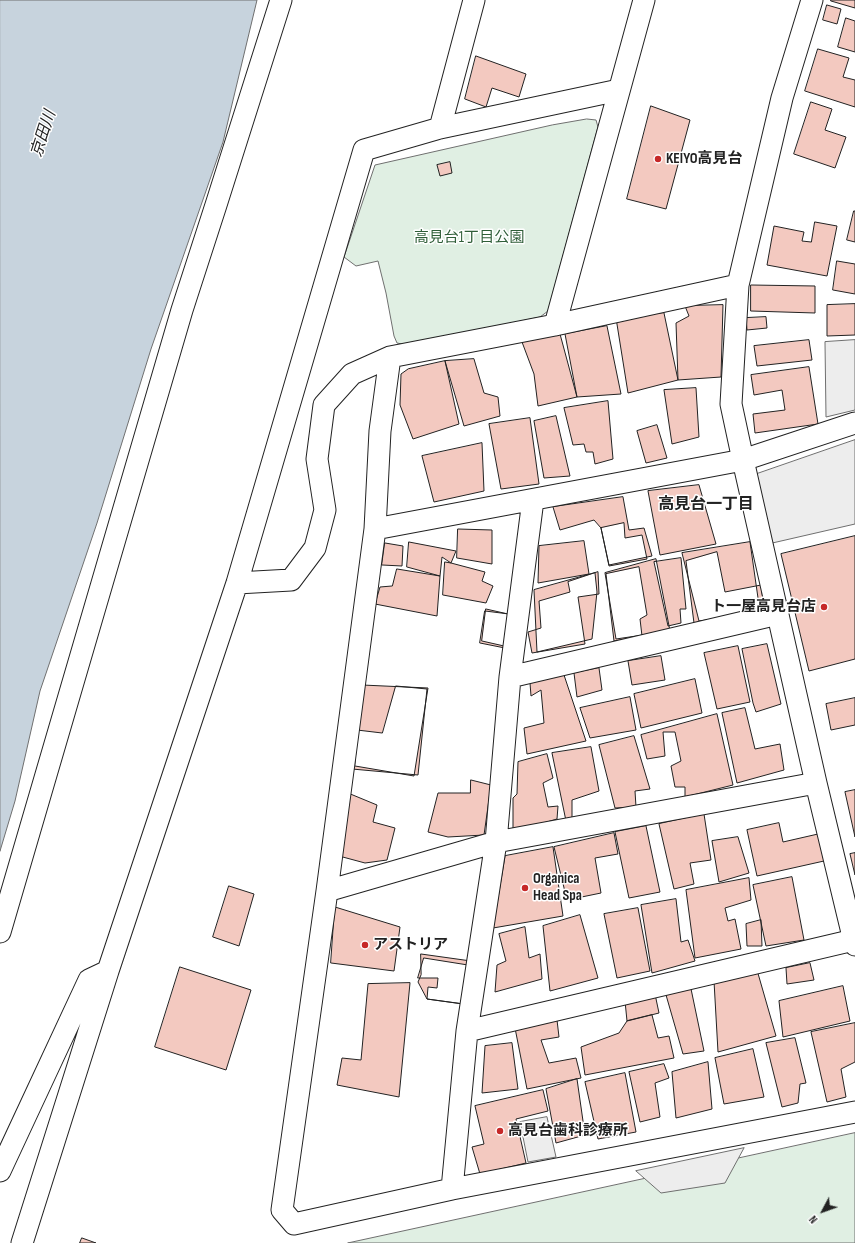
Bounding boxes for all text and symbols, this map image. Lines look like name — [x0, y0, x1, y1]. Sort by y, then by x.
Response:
water label: 京田川 — [27, 108, 61, 160]
place label: KEIYO高見台 — [666, 150, 743, 168]
marker: KEIYO高見台 — [653, 154, 663, 164]
park label: 高見台1丁目公園 — [414, 229, 524, 247]
district label: 高見台一丁目 — [658, 495, 754, 515]
place label: ト一屋高見台店 — [711, 598, 816, 616]
marker: ト一屋高見台店 — [819, 602, 829, 612]
place label: Organica Head Spa — [533, 870, 582, 905]
marker: Organica Head Spa — [520, 883, 530, 893]
place label: アストリア — [373, 936, 448, 954]
marker: アストリア — [360, 940, 370, 950]
place label: 高見台歯科診療所 — [508, 1122, 628, 1140]
marker: 高見台歯科診療所 — [495, 1126, 505, 1136]
north arrow — [803, 1191, 843, 1231]
text: N — [807, 1213, 820, 1226]

